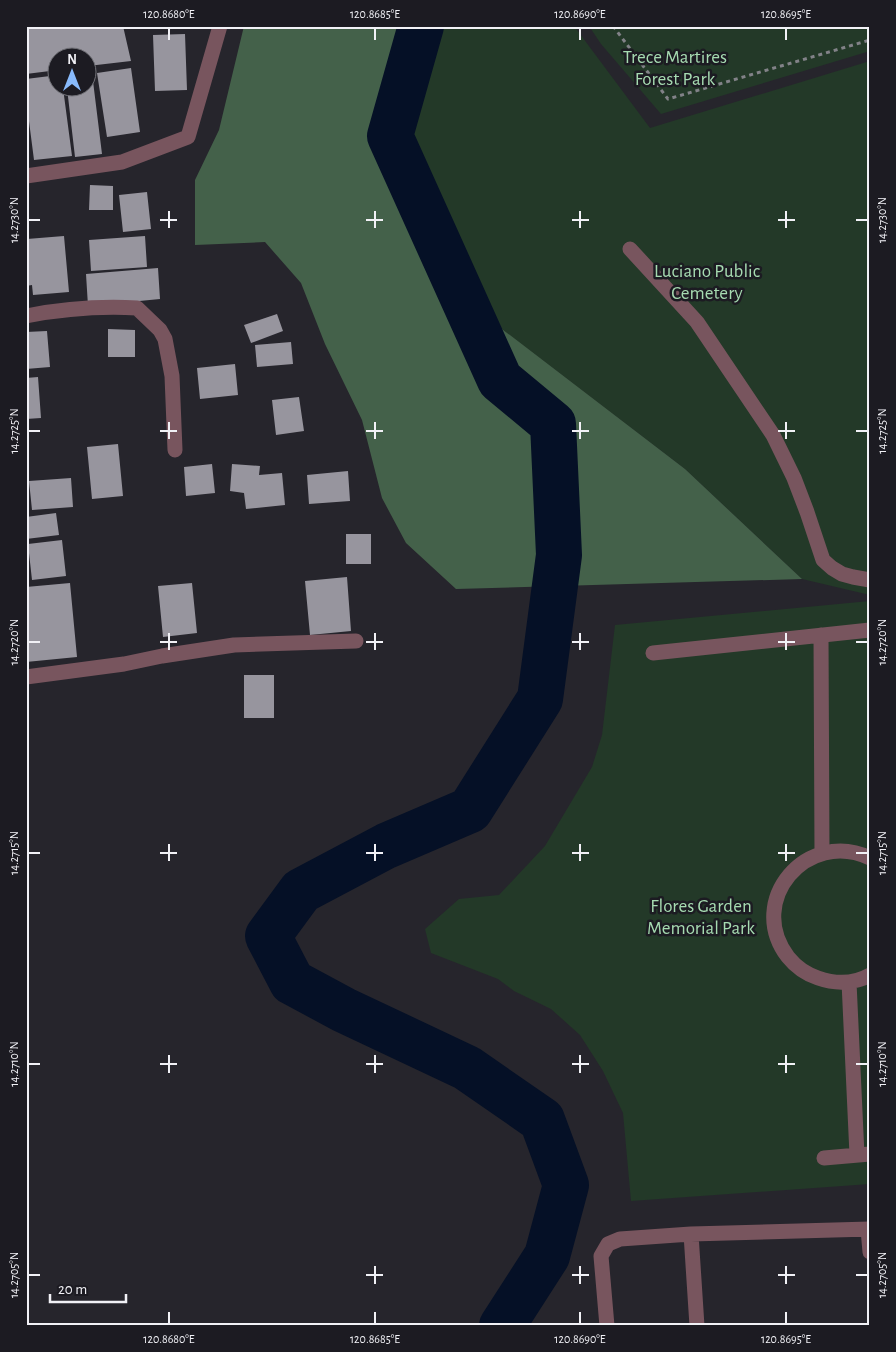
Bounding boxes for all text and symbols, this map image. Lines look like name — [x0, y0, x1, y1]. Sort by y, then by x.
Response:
text: 120.8680°E — [143, 8, 195, 20]
text: 120.8685°E — [350, 8, 400, 20]
text: 120.8690°E — [554, 8, 606, 20]
text: 120.8695°E — [761, 8, 811, 20]
north arrow — [48, 48, 98, 98]
park label: Trece Martires Forest Park — [623, 48, 727, 89]
text: N — [67, 53, 77, 67]
text: 14.2730°N — [8, 197, 20, 243]
text: 14.2730°N — [876, 197, 888, 243]
park label: Luciano Public Cemetery — [654, 262, 760, 303]
text: 14.2725°N — [8, 408, 20, 454]
text: 14.2725°N — [876, 408, 888, 454]
text: 14.2720°N — [8, 619, 20, 665]
text: 14.2720°N — [876, 619, 888, 665]
text: 14.2715°N — [8, 831, 20, 875]
text: 14.2715°N — [876, 831, 888, 875]
park label: Flores Garden Memorial Park — [647, 897, 755, 938]
text: 14.2710°N — [8, 1041, 20, 1087]
text: 14.2710°N — [876, 1041, 888, 1087]
text: 14.2705°N — [8, 1252, 20, 1298]
text: 14.2705°N — [876, 1252, 888, 1298]
scale bar — [50, 1272, 126, 1304]
text: 20 m — [58, 1282, 87, 1297]
text: 120.8680°E — [143, 1333, 195, 1345]
text: 120.8685°E — [350, 1333, 400, 1345]
text: 120.8690°E — [554, 1333, 606, 1345]
text: 120.8695°E — [761, 1333, 811, 1345]

